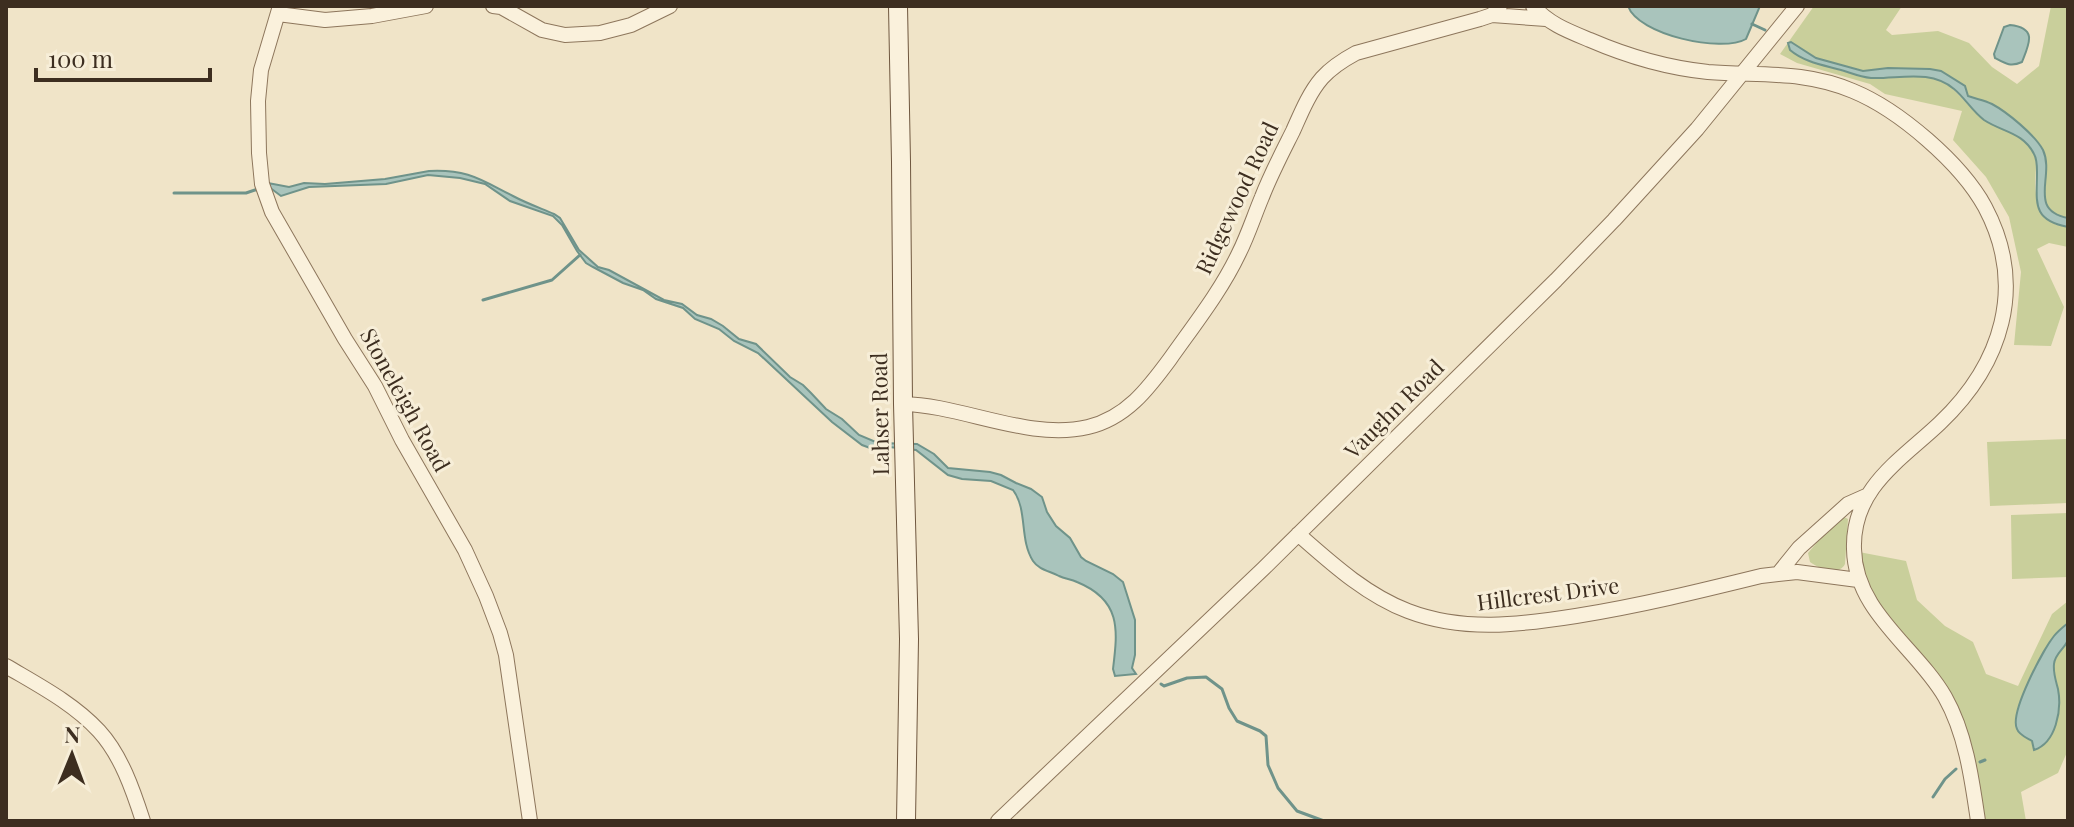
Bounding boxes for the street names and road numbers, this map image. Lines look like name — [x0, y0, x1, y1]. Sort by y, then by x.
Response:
street label: Ridgewood Road — [1188, 116, 1285, 279]
street label: Stoneleigh Road — [354, 322, 458, 477]
street label: Lahser Road — [863, 352, 895, 476]
street label: Vaughn Road — [1336, 352, 1450, 465]
street label: Hillcrest Drive — [1475, 569, 1621, 617]

